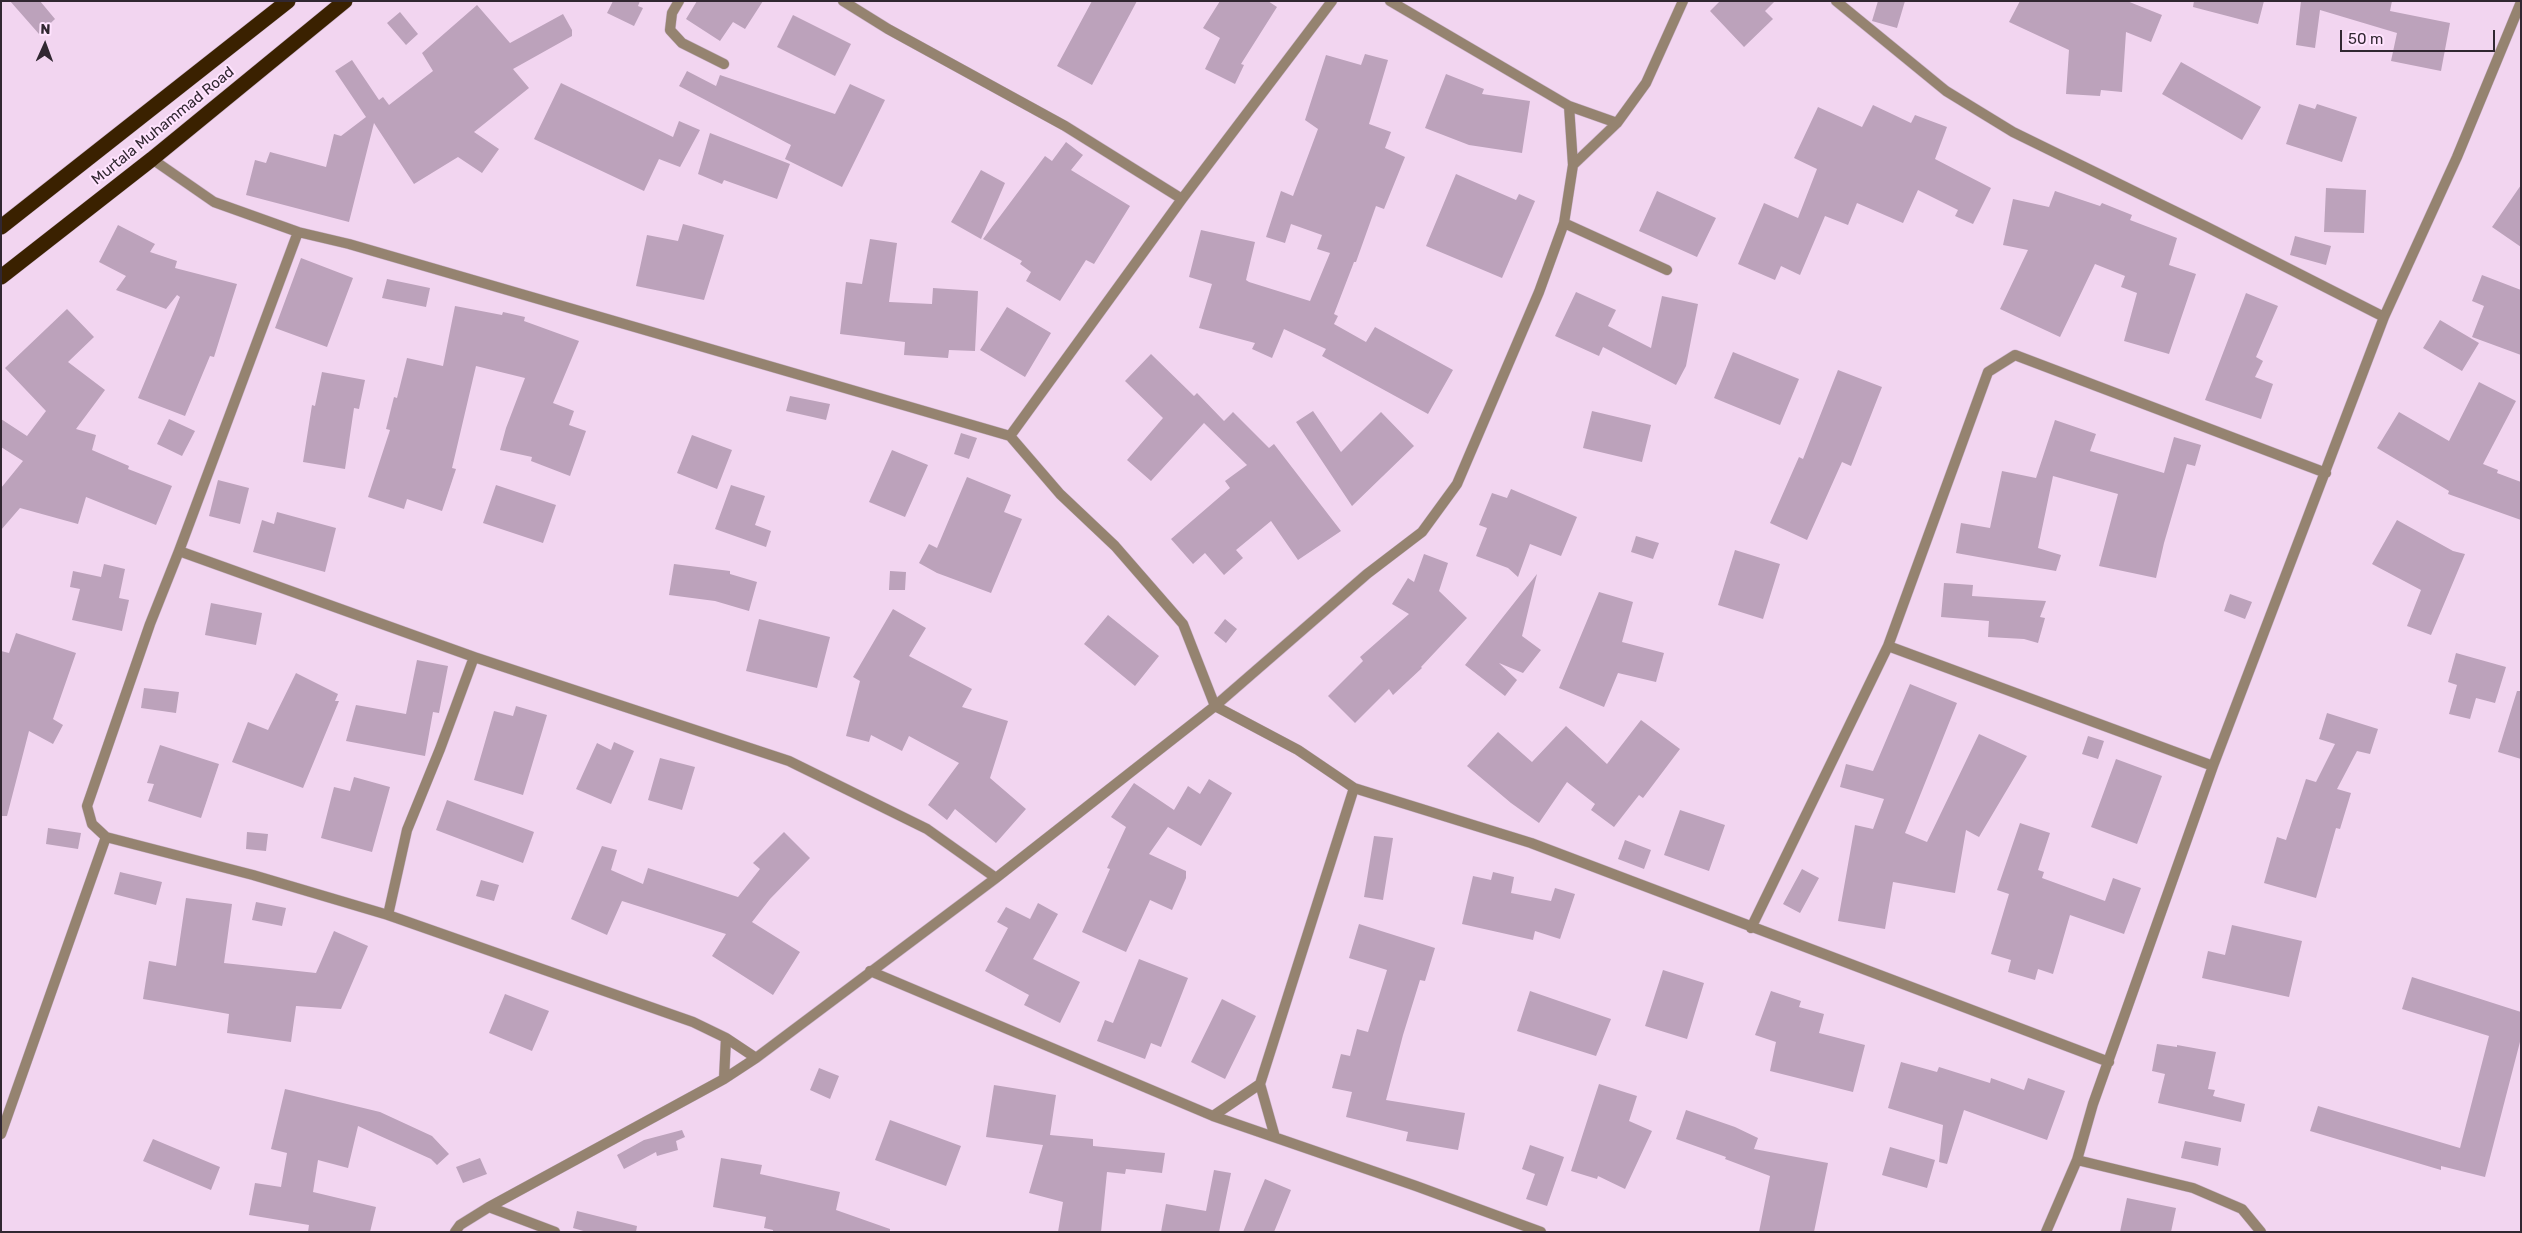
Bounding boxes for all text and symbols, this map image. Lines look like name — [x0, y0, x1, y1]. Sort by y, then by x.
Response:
north arrow — [20, 20, 70, 70]
scale bar — [2342, 20, 2497, 52]
text: N — [40, 21, 51, 38]
text: 50 m — [2348, 30, 2383, 48]
street label: Murtala Muhammad Road — [88, 63, 238, 189]

